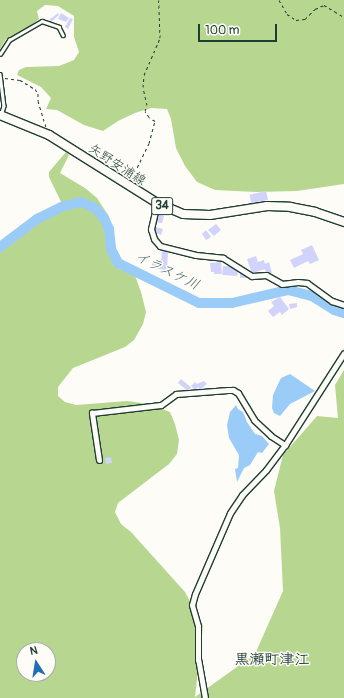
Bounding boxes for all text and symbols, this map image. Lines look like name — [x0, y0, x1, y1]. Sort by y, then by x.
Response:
scale bar — [200, 16, 279, 42]
text: 100 m — [205, 23, 239, 38]
street label: 矢野安浦線 — [85, 141, 149, 189]
road number: 34 — [151, 196, 173, 216]
water label: イラスケ川 — [132, 248, 202, 294]
north arrow — [16, 642, 56, 682]
text: N — [29, 644, 39, 658]
district label: 黒瀬町津江 — [235, 651, 309, 669]

